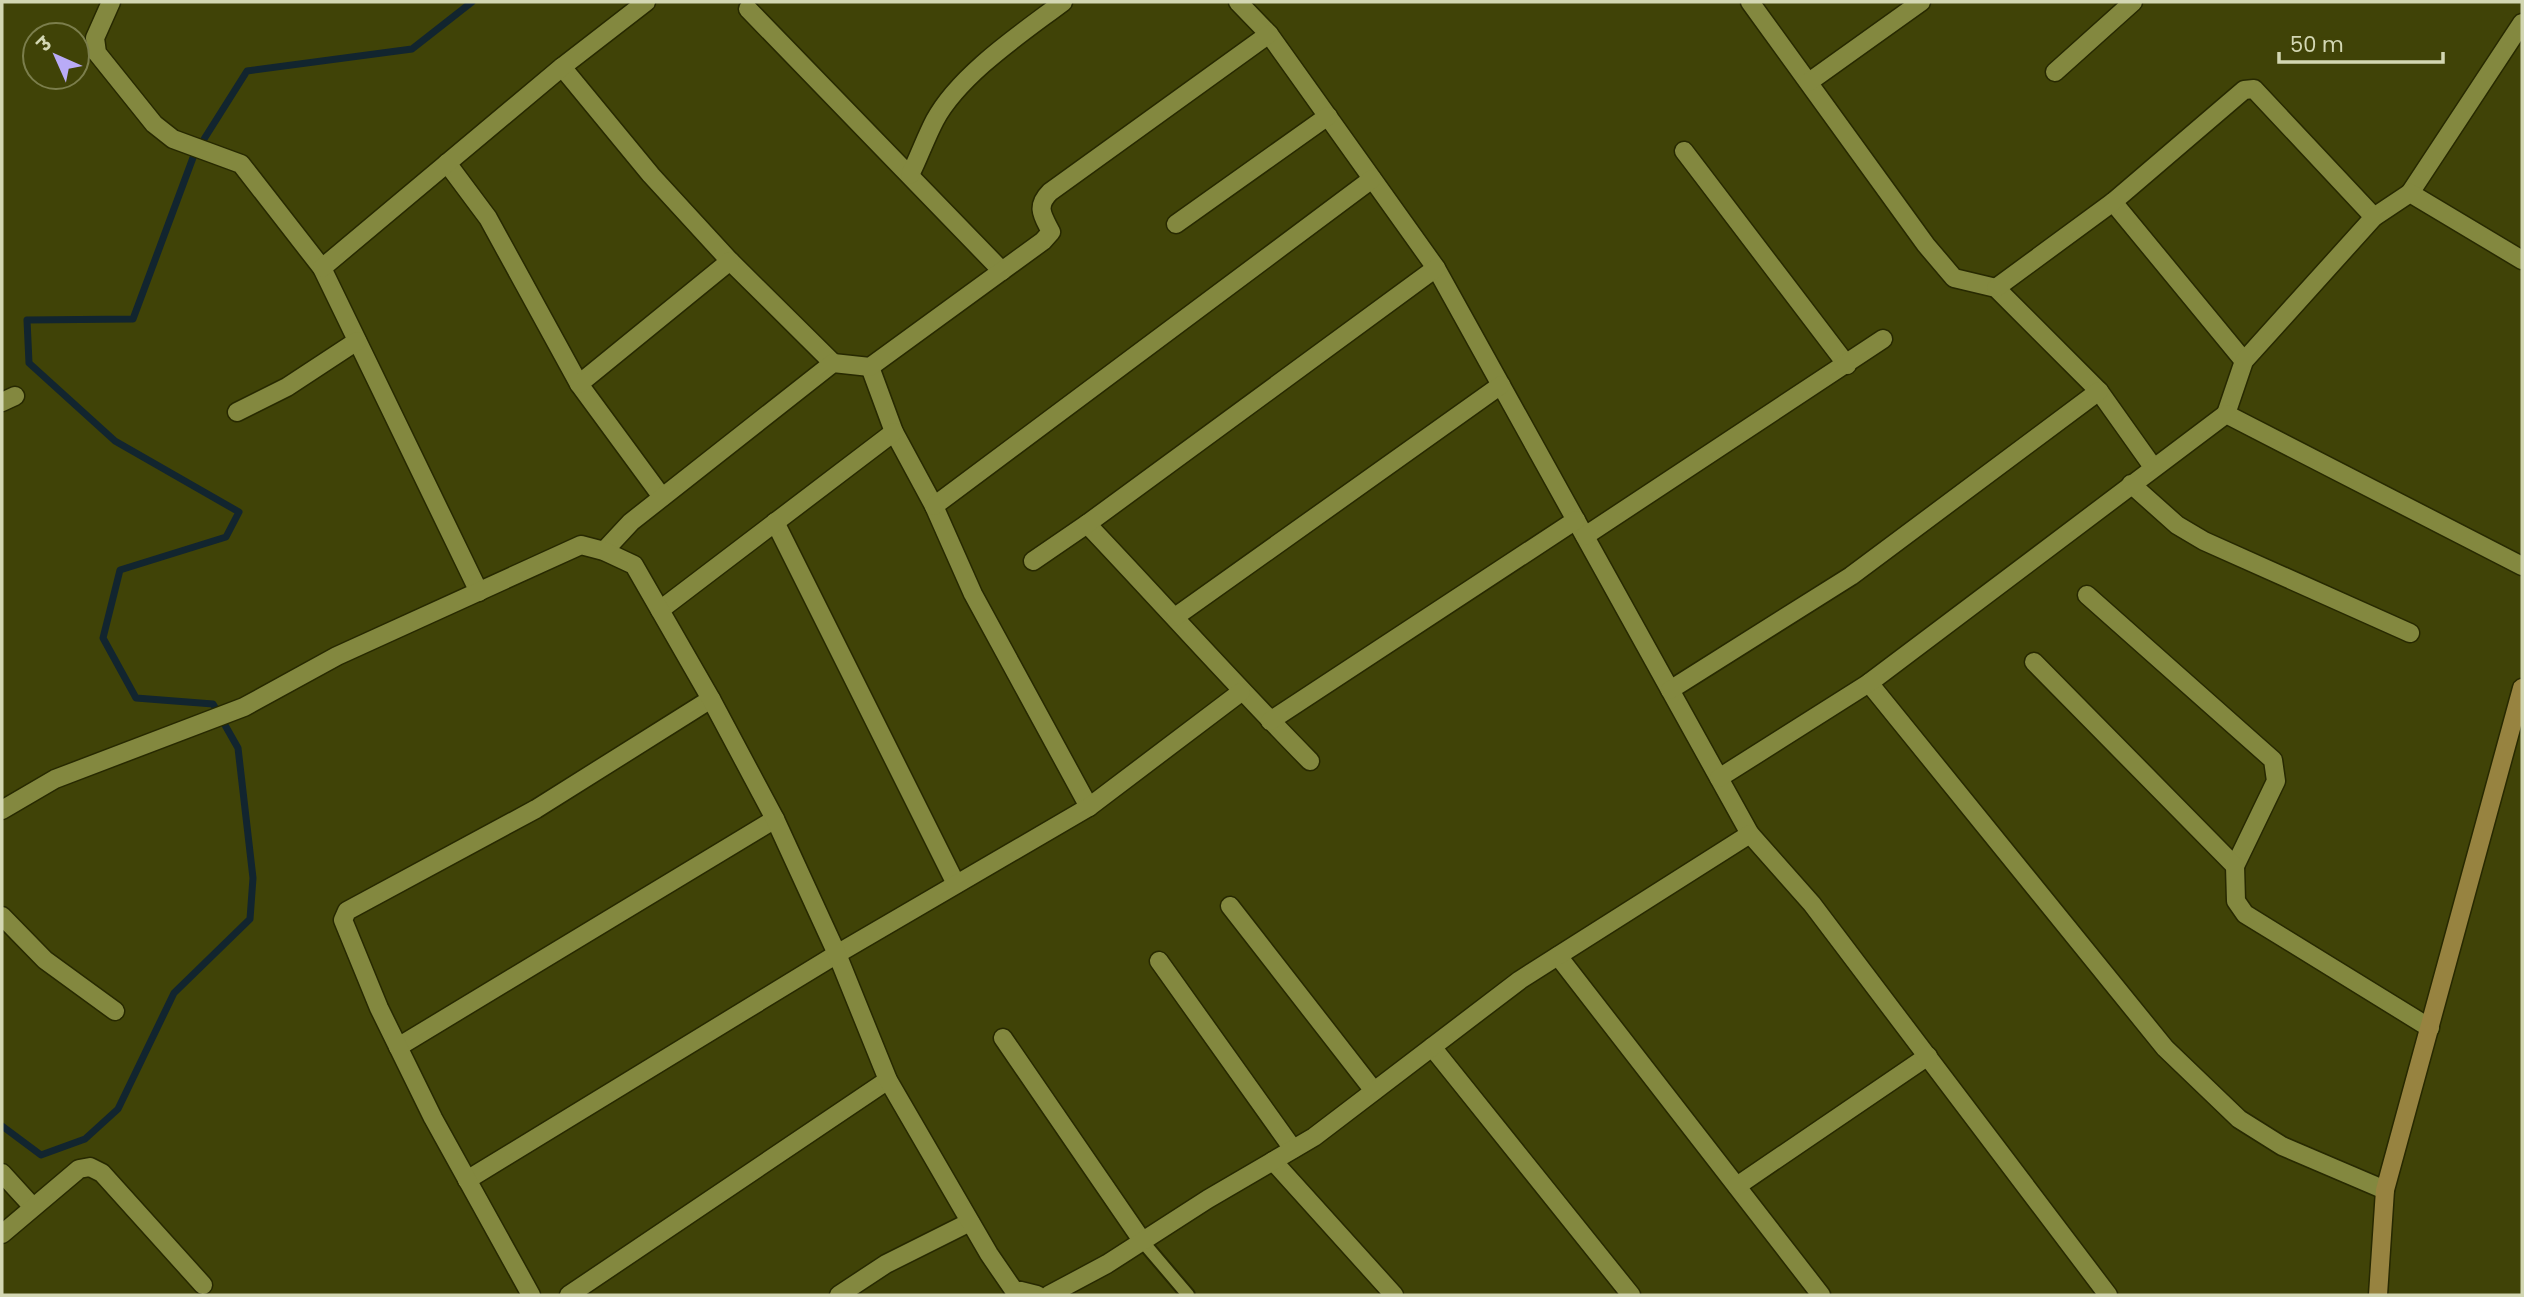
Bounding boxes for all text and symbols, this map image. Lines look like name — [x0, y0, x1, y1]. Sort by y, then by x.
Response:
north arrow — [21, 21, 91, 91]
scale bar — [2279, 21, 2444, 65]
text: उ — [30, 30, 59, 58]
text: 50 m — [2290, 30, 2344, 59]

